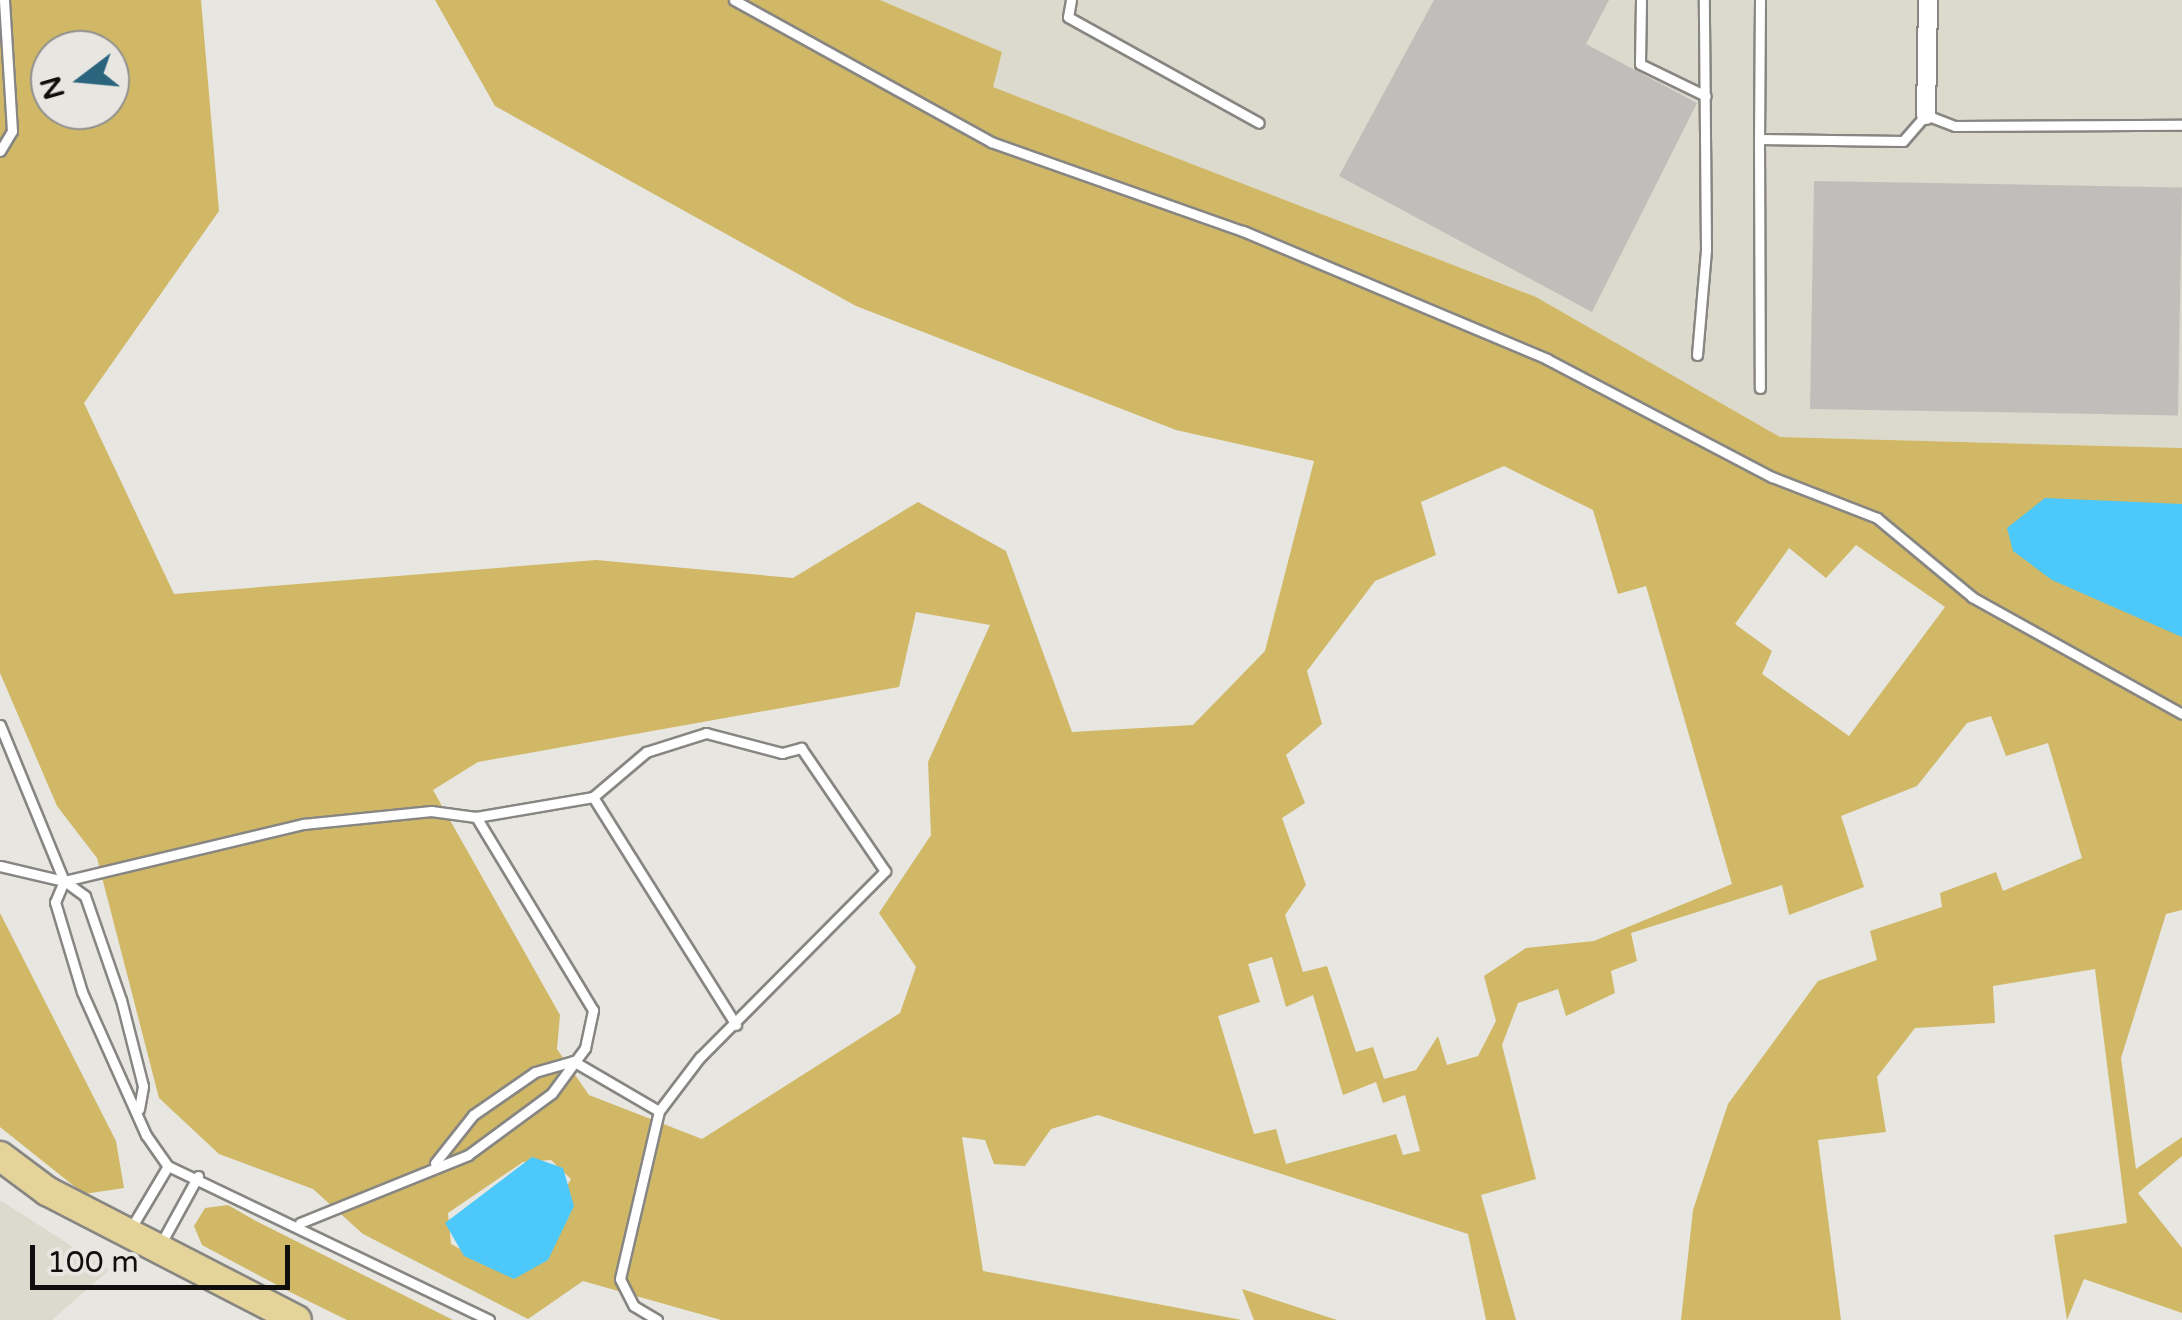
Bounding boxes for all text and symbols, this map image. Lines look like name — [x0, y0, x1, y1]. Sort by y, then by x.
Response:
north arrow — [30, 30, 130, 130]
text: N — [34, 72, 73, 103]
scale bar — [35, 1225, 295, 1287]
text: 100 m — [47, 1244, 139, 1281]

